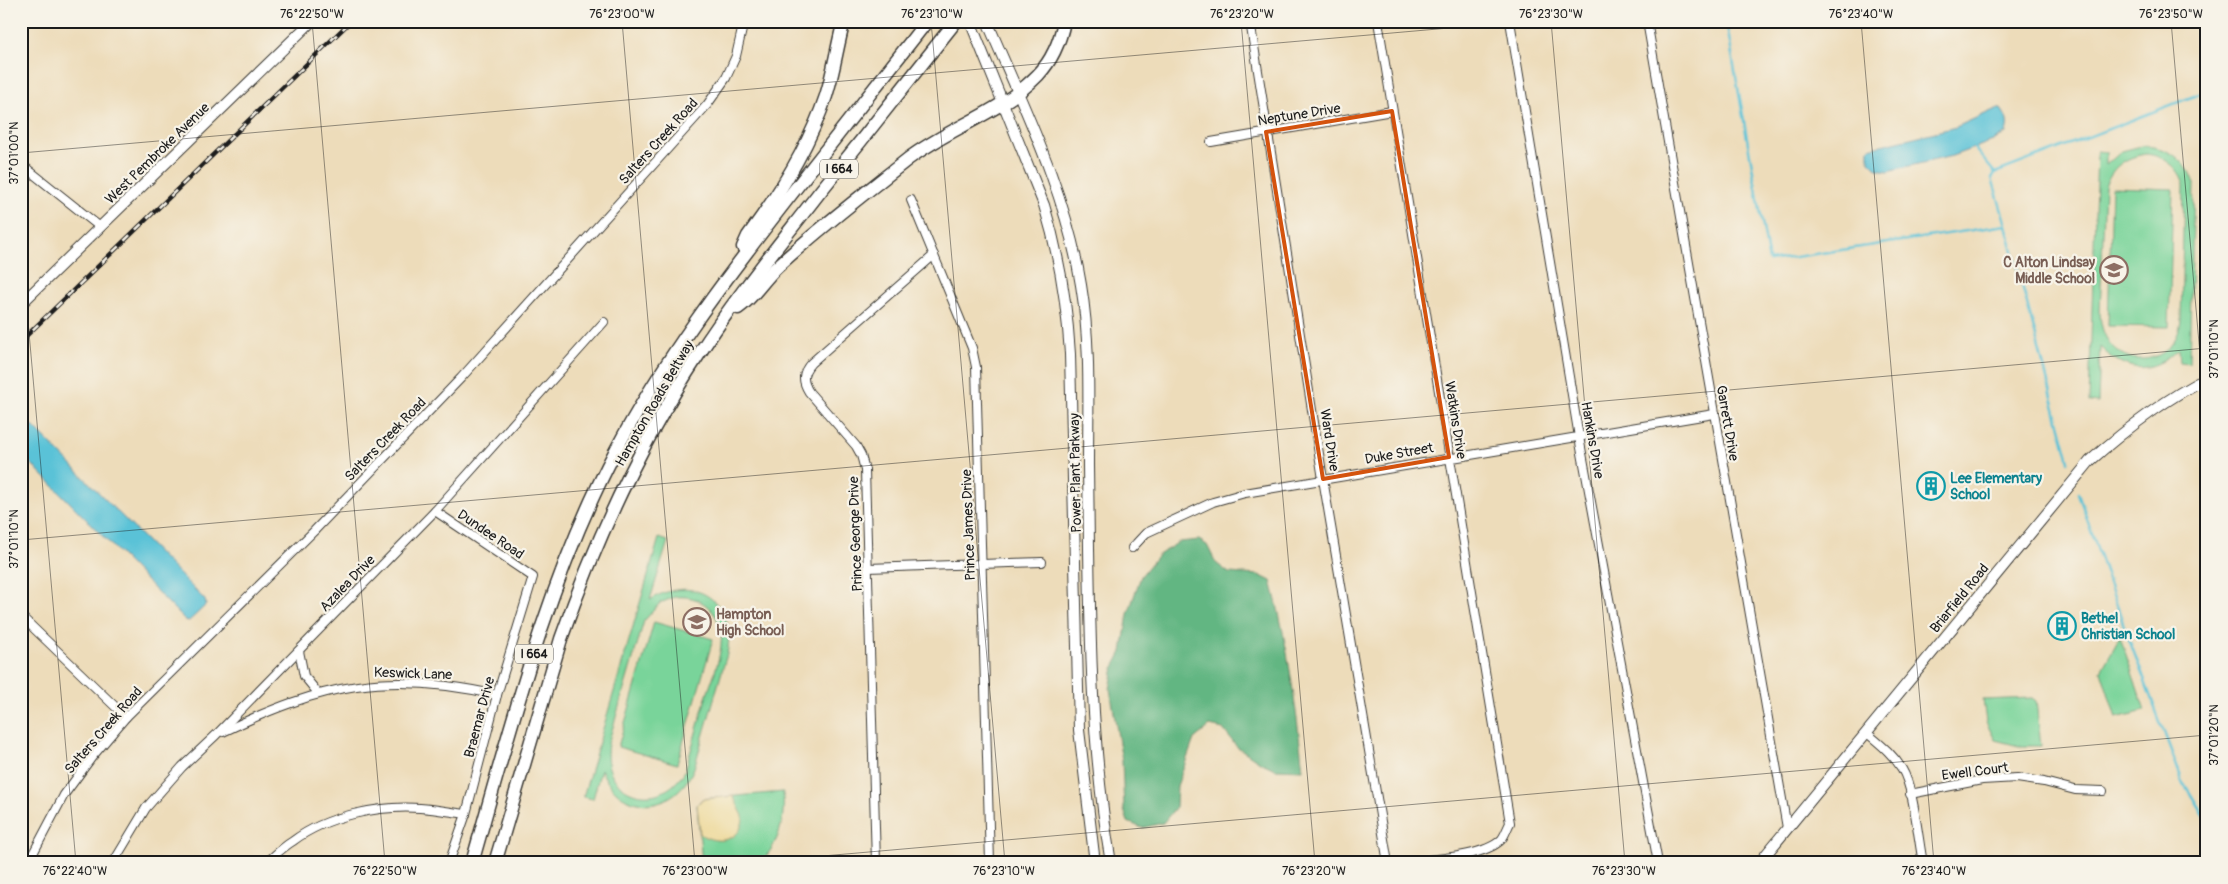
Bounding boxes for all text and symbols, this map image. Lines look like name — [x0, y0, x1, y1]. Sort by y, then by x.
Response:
text: 76°22'50"W — [280, 7, 344, 22]
text: 76°23'00"W — [589, 7, 655, 22]
text: 76°23'10"W — [901, 7, 963, 22]
text: 76°23'20"W — [1210, 7, 1274, 22]
text: 76°23'30"W — [1519, 7, 1583, 22]
text: 76°23'40"W — [1829, 7, 1893, 22]
text: 76°23'50"W — [2139, 7, 2203, 22]
street label: Salters Creek Road — [615, 95, 702, 188]
street label: West Pembroke Avenue — [102, 99, 213, 208]
street label: Neptune Drive — [1257, 100, 1342, 129]
text: 37°01'00"N — [7, 122, 22, 184]
road number: I 664 — [820, 160, 858, 178]
place label: C Alton Lindsay Middle School — [2003, 254, 2095, 287]
school or university icon: C Alton Lindsay Middle School — [2099, 255, 2129, 285]
text: 37°01'10"N — [2207, 319, 2222, 379]
street label: Hampton Roads Beltway — [611, 337, 697, 469]
street label: Watkins Drive — [1441, 380, 1470, 460]
street label: Garrett Drive — [1712, 384, 1743, 462]
street label: Salters Creek Road — [341, 394, 430, 485]
street label: Hankins Drive — [1577, 400, 1608, 480]
street label: Ward Drive — [1316, 408, 1343, 473]
street label: Power Plant Parkway — [1066, 413, 1085, 533]
street label: Duke Street — [1363, 439, 1435, 468]
street label: Prince James Drive — [958, 469, 979, 581]
place label: Lee Elementary School — [1950, 470, 2042, 503]
building icon: Lee Elementary School — [1916, 471, 1946, 501]
street label: Prince George Drive — [845, 476, 866, 592]
street label: Dundee Road — [454, 506, 527, 563]
text: 37°01'10"N — [7, 509, 22, 569]
street label: Azalea Drive — [316, 551, 379, 615]
street label: Briarfield Road — [1926, 560, 1993, 636]
place label: Hampton High School — [716, 606, 784, 639]
school or university icon: Hampton High School — [682, 607, 712, 637]
place label: Bethel Christian School — [2081, 610, 2175, 643]
building icon: Bethel Christian School — [2047, 611, 2077, 641]
road number: I 664 — [515, 644, 553, 664]
street label: Keswick Lane — [374, 664, 453, 683]
street label: Braemar Drive — [461, 675, 498, 759]
street label: Salters Creek Road — [61, 683, 146, 777]
text: 37°01'20"N — [2207, 704, 2222, 766]
street label: Ewell Court — [1941, 759, 2010, 784]
text: 76°22'40"W — [43, 864, 107, 879]
text: 76°22'50"W — [353, 864, 417, 879]
text: 76°23'00"W — [662, 864, 728, 879]
text: 76°23'10"W — [973, 864, 1035, 879]
text: 76°23'20"W — [1282, 864, 1346, 879]
text: 76°23'30"W — [1592, 864, 1656, 879]
text: 76°23'40"W — [1902, 864, 1966, 879]

